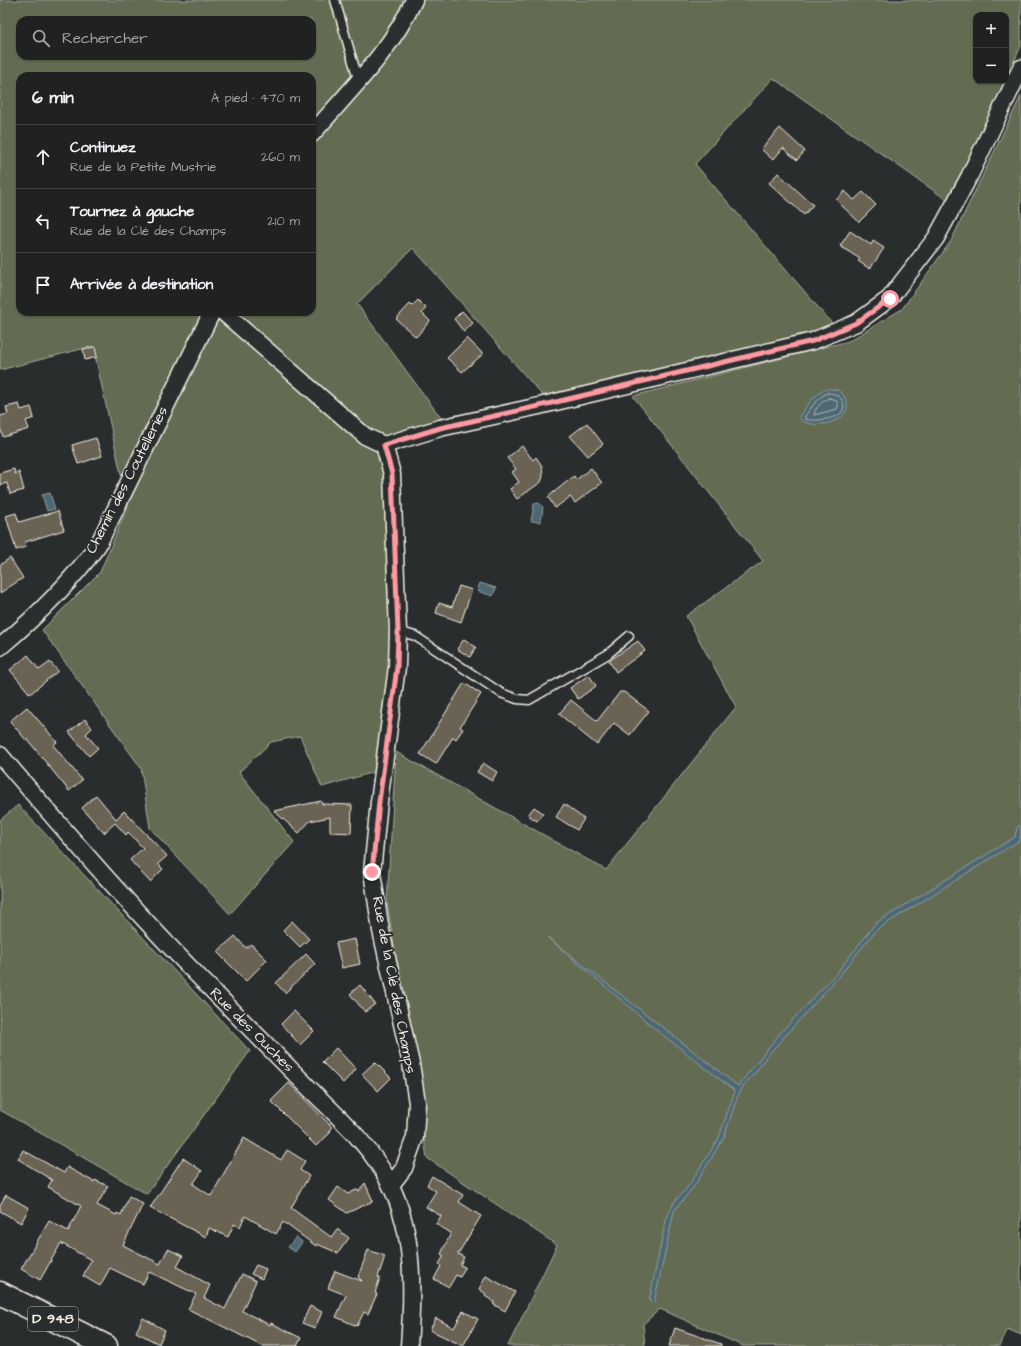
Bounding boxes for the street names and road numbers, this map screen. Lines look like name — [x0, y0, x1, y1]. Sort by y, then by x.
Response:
street label: Chemin des Coutelleries — [81, 402, 174, 557]
street label: Rue de la Clé des Champs — [367, 895, 422, 1076]
street label: Rue des Ouches — [205, 983, 299, 1077]
road number: D 948 — [28, 1307, 78, 1331]

